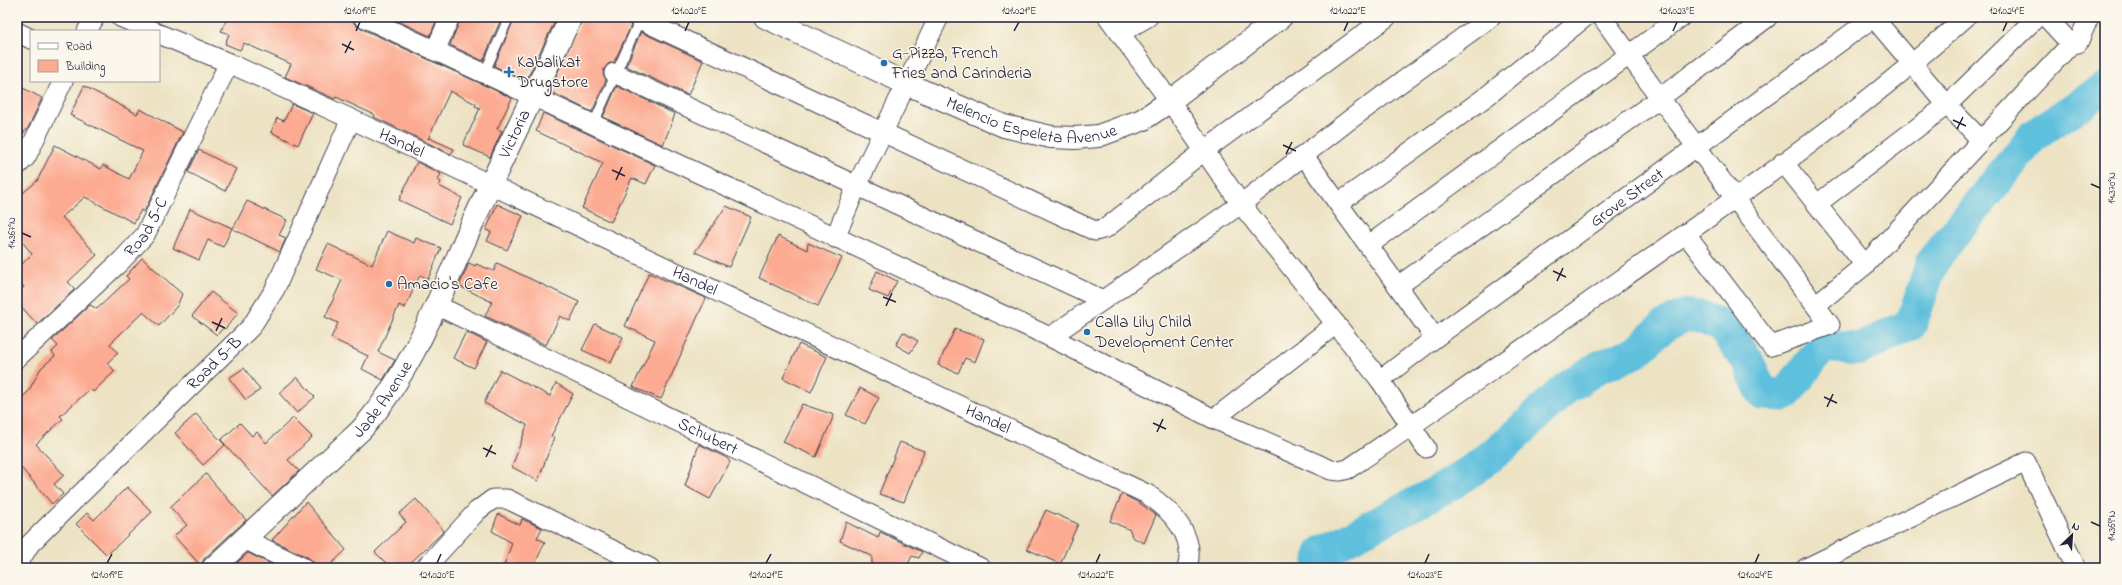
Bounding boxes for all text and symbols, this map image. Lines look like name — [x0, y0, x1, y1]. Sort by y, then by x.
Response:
text: 121.019°E — [344, 4, 376, 19]
text: 121.020°E — [671, 4, 707, 19]
text: 121.021°E — [1002, 4, 1036, 19]
text: 121.022°E — [1330, 4, 1366, 19]
text: 121.023°E — [1659, 4, 1695, 19]
text: 121.024°E — [1989, 4, 2025, 19]
legend — [30, 30, 160, 82]
text: Road — [66, 38, 92, 56]
place label: G-Pizza, French Fries and Carinderia — [891, 41, 1032, 86]
place label: Kabalikat Drugstore — [516, 50, 589, 97]
text: Building — [65, 58, 105, 77]
marker: G-Pizza, French Fries and Carinderia — [879, 58, 889, 68]
marker: Kabalikat Drugstore — [504, 67, 514, 77]
street label: Melencio Espeleta Avenue — [942, 90, 1121, 151]
street label: Victoria — [492, 105, 537, 163]
street label: Handel — [375, 121, 429, 164]
street label: Grove Street — [1585, 162, 1670, 233]
text: 14.370°N — [2105, 172, 2120, 204]
street label: Road 5-C — [118, 193, 174, 263]
text: 14.367°N — [5, 217, 20, 249]
street label: Handel — [668, 260, 722, 302]
place label: Amacio's Cafe — [397, 272, 498, 297]
marker: Amacio's Cafe — [384, 279, 394, 289]
place label: Calla Lily Child Development Center — [1094, 310, 1235, 355]
marker: Calla Lily Child Development Center — [1082, 327, 1092, 337]
street label: Road 5-B — [181, 330, 248, 396]
street label: Jade Avenue — [347, 356, 419, 444]
street label: Handel — [961, 398, 1015, 441]
street label: Schubert — [674, 411, 742, 462]
text: 14.369°N — [2105, 511, 2120, 541]
north arrow — [2052, 515, 2092, 555]
text: N — [2069, 518, 2083, 536]
text: 121.019°E — [91, 568, 123, 583]
text: 121.020°E — [419, 568, 455, 583]
text: 121.021°E — [749, 568, 783, 583]
text: 121.022°E — [1078, 568, 1114, 583]
text: 121.023°E — [1407, 568, 1443, 583]
text: 121.024°E — [1737, 568, 1773, 583]

